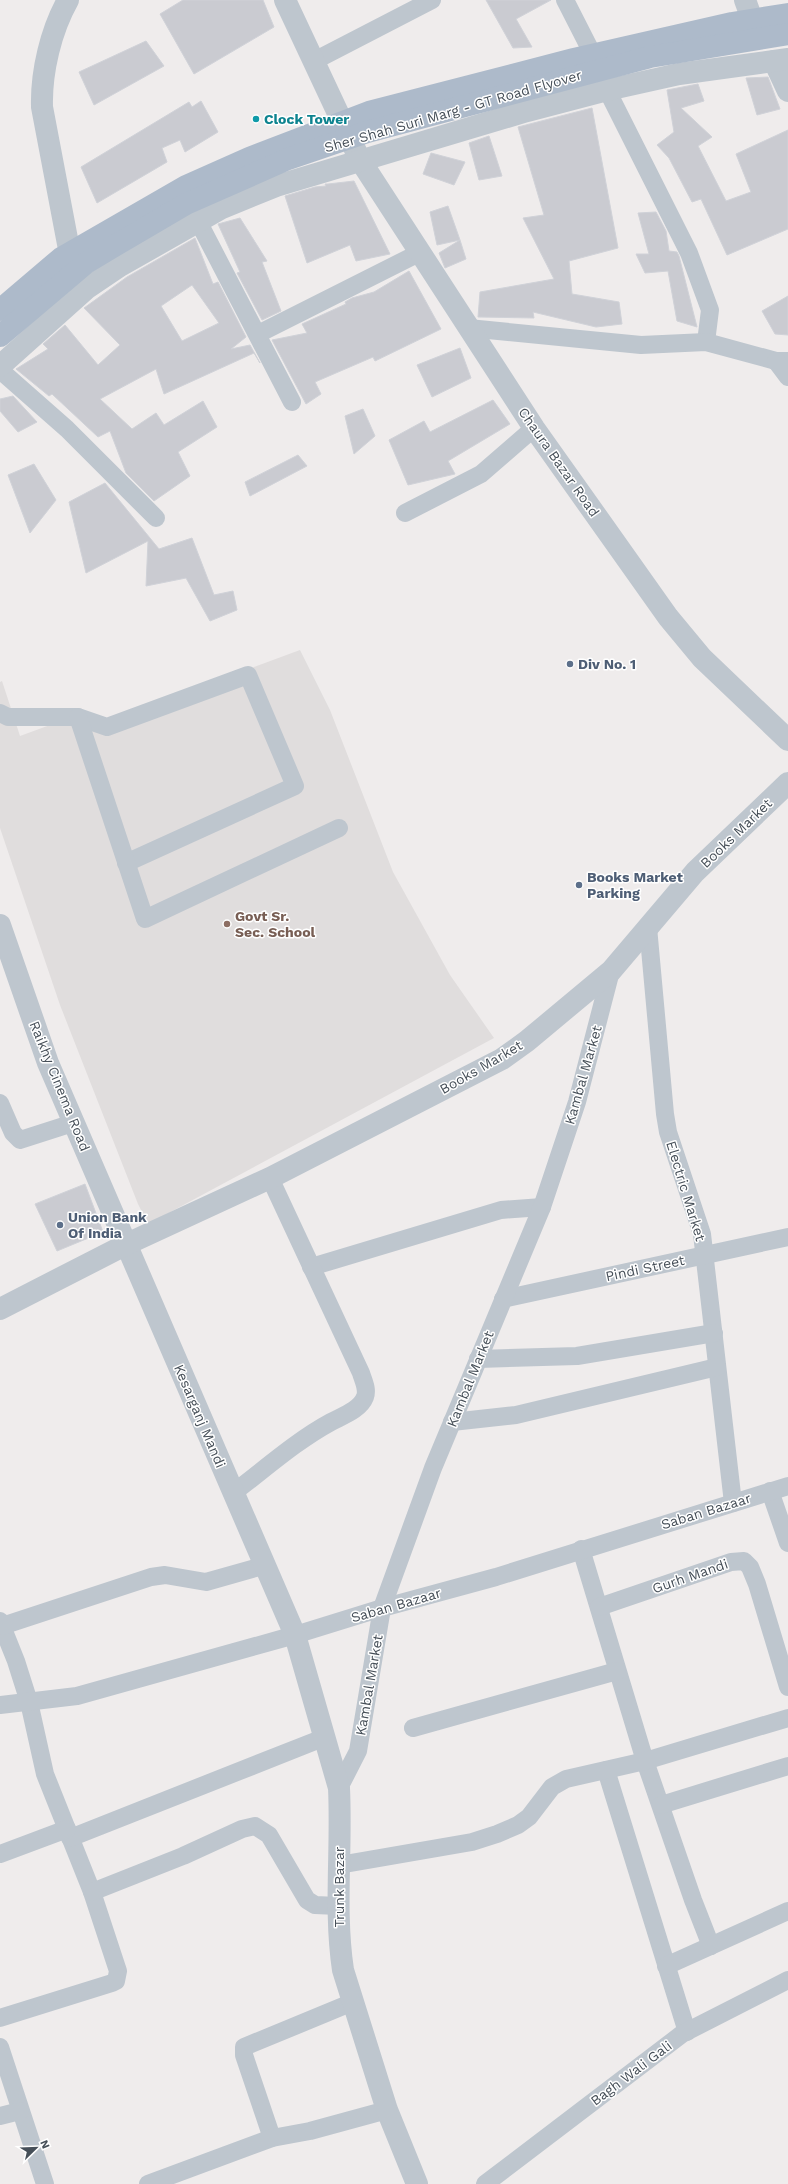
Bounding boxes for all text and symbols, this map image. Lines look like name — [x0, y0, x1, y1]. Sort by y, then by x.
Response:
street label: Sher Shah Suri Marg - GT Road Flyover — [323, 66, 584, 155]
place label: Clock Tower — [264, 111, 349, 127]
marker: Clock Tower — [251, 114, 261, 124]
street label: Chaura Bazar Road — [515, 404, 603, 520]
place label: Div No. 1 — [578, 656, 636, 672]
marker: Div No. 1 — [565, 659, 575, 669]
street label: Books Market — [697, 795, 775, 871]
place label: Books Market Parking — [587, 869, 683, 901]
marker: Books Market Parking — [574, 880, 584, 890]
place label: Govt Sr. Sec. School — [235, 908, 316, 940]
marker: Govt Sr. Sec. School — [222, 919, 232, 929]
street label: Raikhy Cinema Road — [27, 1019, 93, 1153]
street label: Kambal Market — [561, 1023, 605, 1126]
street label: Books Market — [437, 1037, 525, 1097]
street label: Electric Market — [663, 1139, 709, 1243]
place label: Union Bank Of India — [68, 1209, 147, 1241]
marker: Union Bank Of India — [55, 1220, 65, 1230]
street label: Pindi Street — [604, 1252, 686, 1284]
street label: Kambal Market — [443, 1328, 497, 1429]
street label: Kesarganj Mandi — [171, 1362, 229, 1470]
street label: Saban Bazaar — [659, 1490, 753, 1532]
street label: Gurh Mandi — [650, 1556, 730, 1596]
street label: Saban Bazaar — [349, 1584, 443, 1626]
street label: Kambal Market — [352, 1633, 386, 1737]
street label: Trunk Bazar — [331, 1846, 347, 1928]
street label: Bagh Wali Gali — [587, 2037, 675, 2109]
north arrow — [16, 2128, 56, 2168]
text: N — [37, 2138, 52, 2151]

